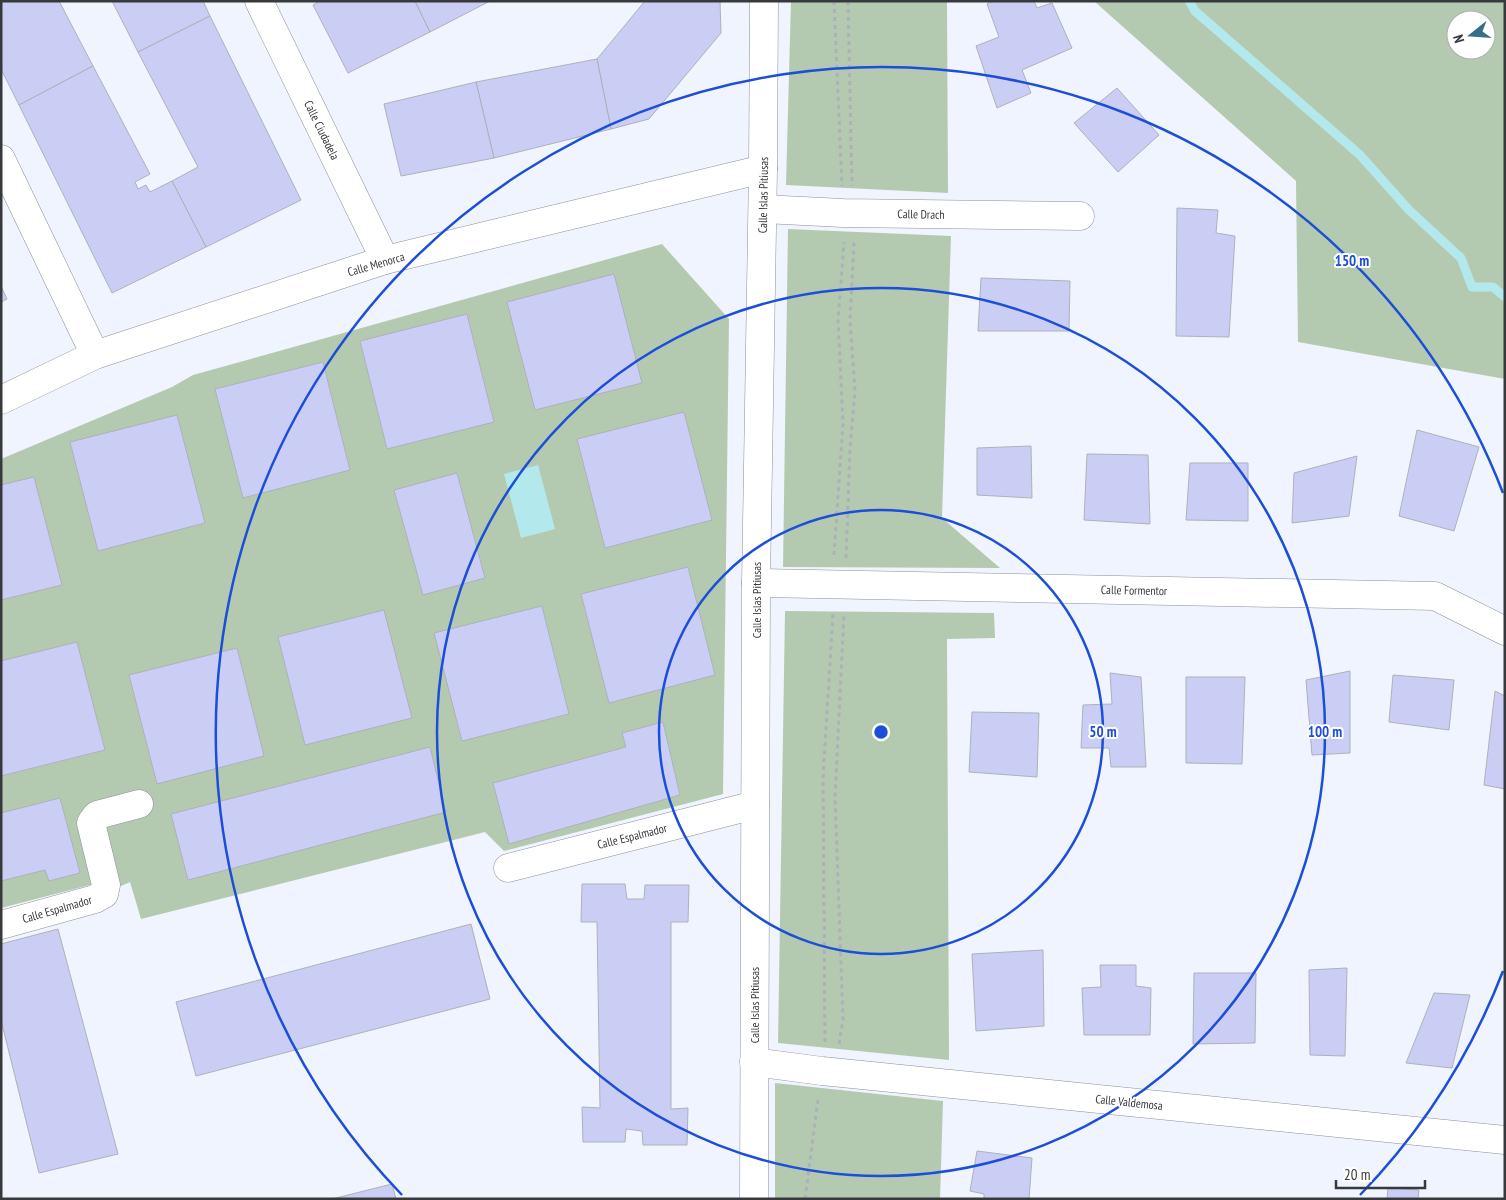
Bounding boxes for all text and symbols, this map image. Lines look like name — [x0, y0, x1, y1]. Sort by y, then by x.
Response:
north arrow — [1446, 10, 1496, 60]
text: N — [1449, 33, 1468, 45]
street label: Calle Ciudadela — [301, 98, 343, 162]
street label: Calle Islas Pitiusas — [755, 157, 771, 233]
street label: Calle Drach — [897, 206, 945, 222]
street label: Calle Menorca — [346, 249, 406, 279]
text: 150 m — [1335, 251, 1369, 270]
street label: Calle Islas Pitiusas — [749, 562, 764, 638]
street label: Calle Formentor — [1101, 582, 1168, 598]
text: 50 m — [1089, 722, 1117, 741]
text: 100 m — [1308, 722, 1342, 741]
centre of rings — [872, 723, 890, 741]
street label: Calle Espalmador — [595, 820, 669, 852]
street label: Calle Espalmador — [21, 892, 94, 926]
street label: Calle Islas Pitiusas — [747, 967, 762, 1043]
street label: Calle Valdemosa — [1095, 1091, 1164, 1113]
scale bar — [1336, 1158, 1425, 1190]
text: 20 m — [1344, 1165, 1370, 1184]

